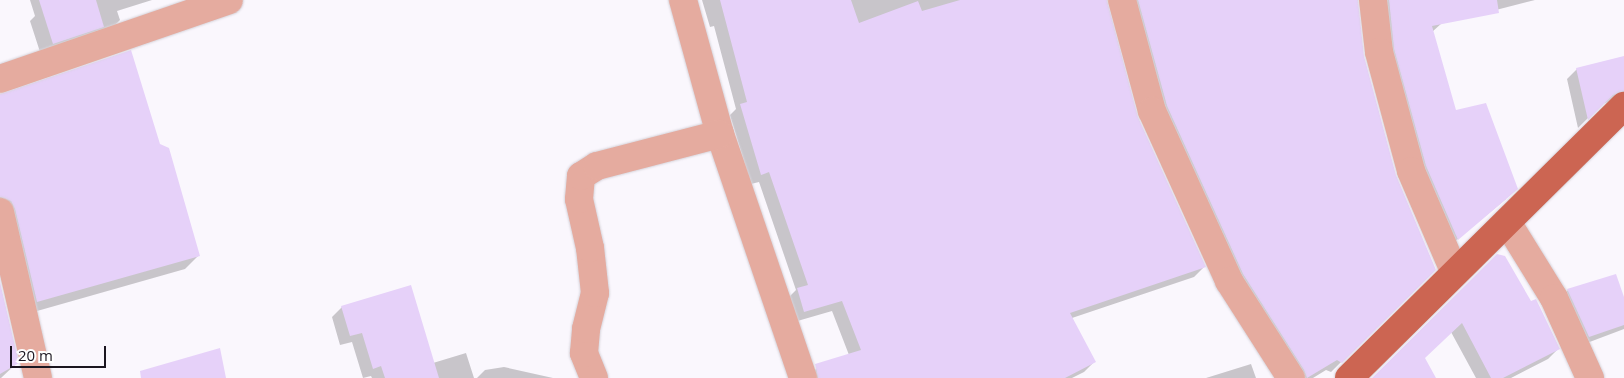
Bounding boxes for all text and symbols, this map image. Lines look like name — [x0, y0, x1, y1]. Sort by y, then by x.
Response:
scale bar — [12, 336, 109, 368]
text: 20 m — [18, 345, 53, 365]

